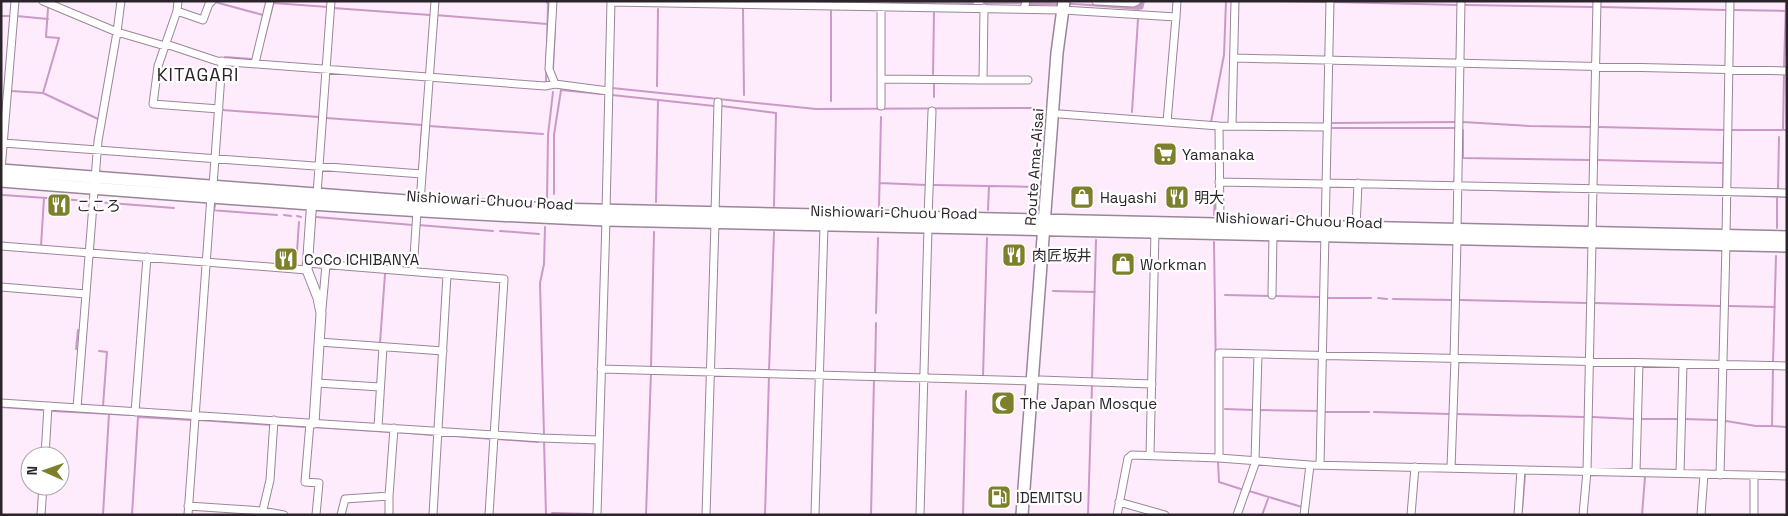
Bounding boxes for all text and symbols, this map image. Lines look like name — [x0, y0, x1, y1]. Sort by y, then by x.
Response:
district label: KITAGARI — [157, 63, 239, 86]
street label: Route Ama-Aisai — [1020, 108, 1048, 226]
supermarket icon: Yamanaka — [1152, 141, 1178, 167]
place label: Yamanaka — [1182, 145, 1255, 164]
shop icon: Hayashi — [1069, 184, 1095, 210]
restaurant icon: 明大 — [1164, 184, 1190, 210]
street label: Nishiowari-Chuou Road — [406, 186, 574, 214]
place label: Hayashi — [1100, 188, 1157, 207]
place label: 明大 — [1194, 188, 1224, 207]
restaurant icon: こころ — [46, 192, 72, 218]
place label: こころ — [76, 196, 121, 215]
street label: Nishiowari-Chuou Road — [810, 201, 978, 223]
street label: Nishiowari-Chuou Road — [1215, 208, 1383, 232]
restaurant icon: 肉匠坂井 — [1001, 242, 1027, 268]
restaurant icon: CoCo ICHIBANYA — [273, 246, 299, 272]
place label: 肉匠坂井 — [1032, 246, 1092, 265]
place label: CoCo ICHIBANYA — [304, 250, 420, 269]
shop icon: Workman — [1110, 251, 1136, 277]
place label: Workman — [1140, 255, 1207, 274]
mosque icon: The Japan Mosque — [990, 390, 1016, 416]
place label: The Japan Mosque — [1020, 394, 1157, 413]
north arrow — [20, 446, 70, 496]
text: N — [23, 466, 41, 476]
fuel station icon: IDEMITSU — [986, 484, 1012, 510]
place label: IDEMITSU — [1016, 488, 1082, 507]

